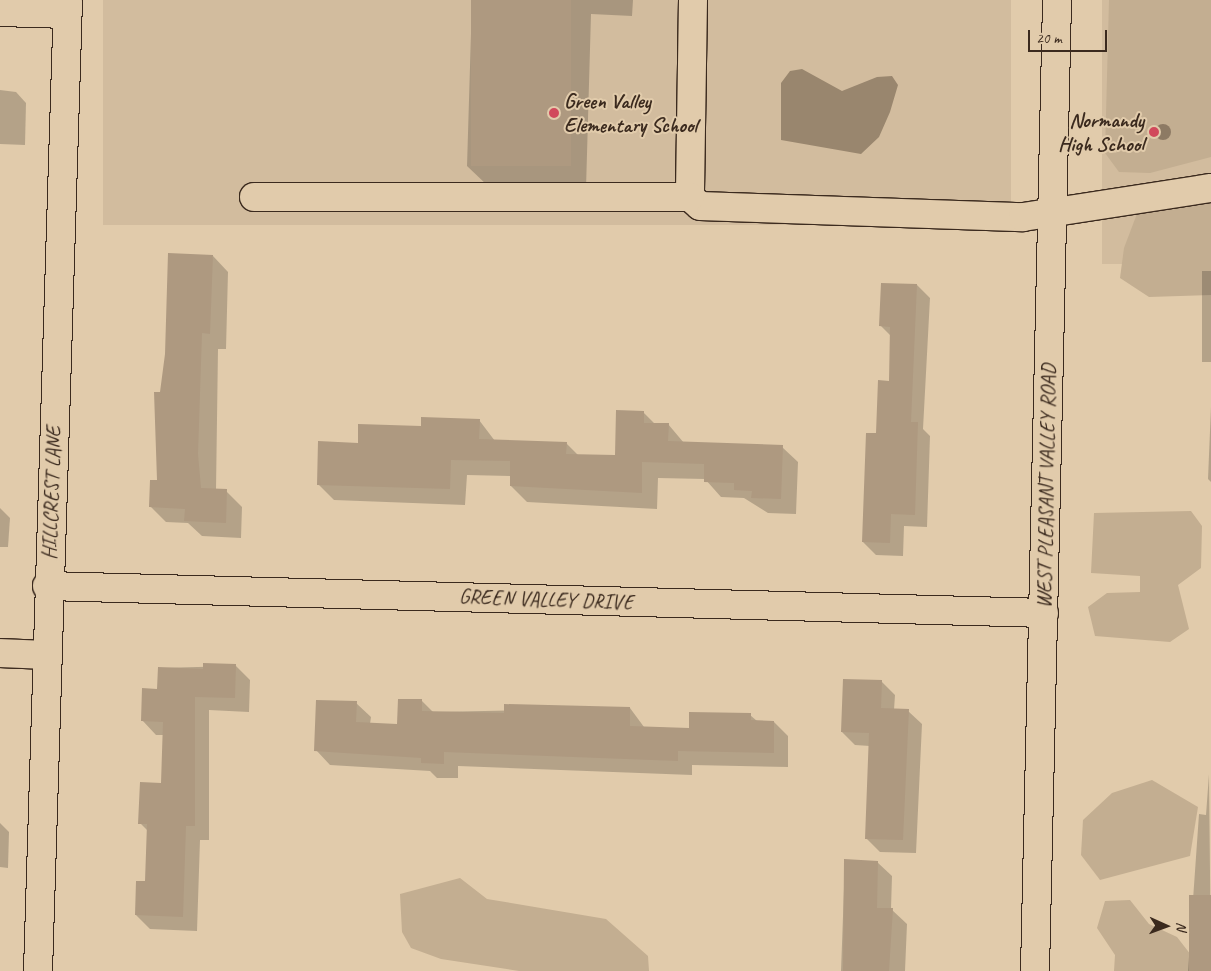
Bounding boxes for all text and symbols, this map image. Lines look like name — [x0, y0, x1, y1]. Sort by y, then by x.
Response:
scale bar — [1031, 20, 1110, 52]
text: 20 m — [1036, 29, 1062, 48]
place label: Green Valley Elementary School — [564, 88, 697, 138]
marker: Green Valley Elementary School — [548, 107, 560, 119]
place label: Normandy High School — [1059, 107, 1144, 157]
marker: Normandy High School — [1148, 126, 1160, 138]
street label: WEST PLEASANT VALLEY ROAD — [1031, 364, 1061, 608]
street label: HILLCREST LANE — [36, 425, 66, 561]
street label: GREEN VALLEY DRIVE — [459, 583, 633, 615]
north arrow — [1141, 901, 1191, 951]
text: N — [1173, 922, 1190, 931]

